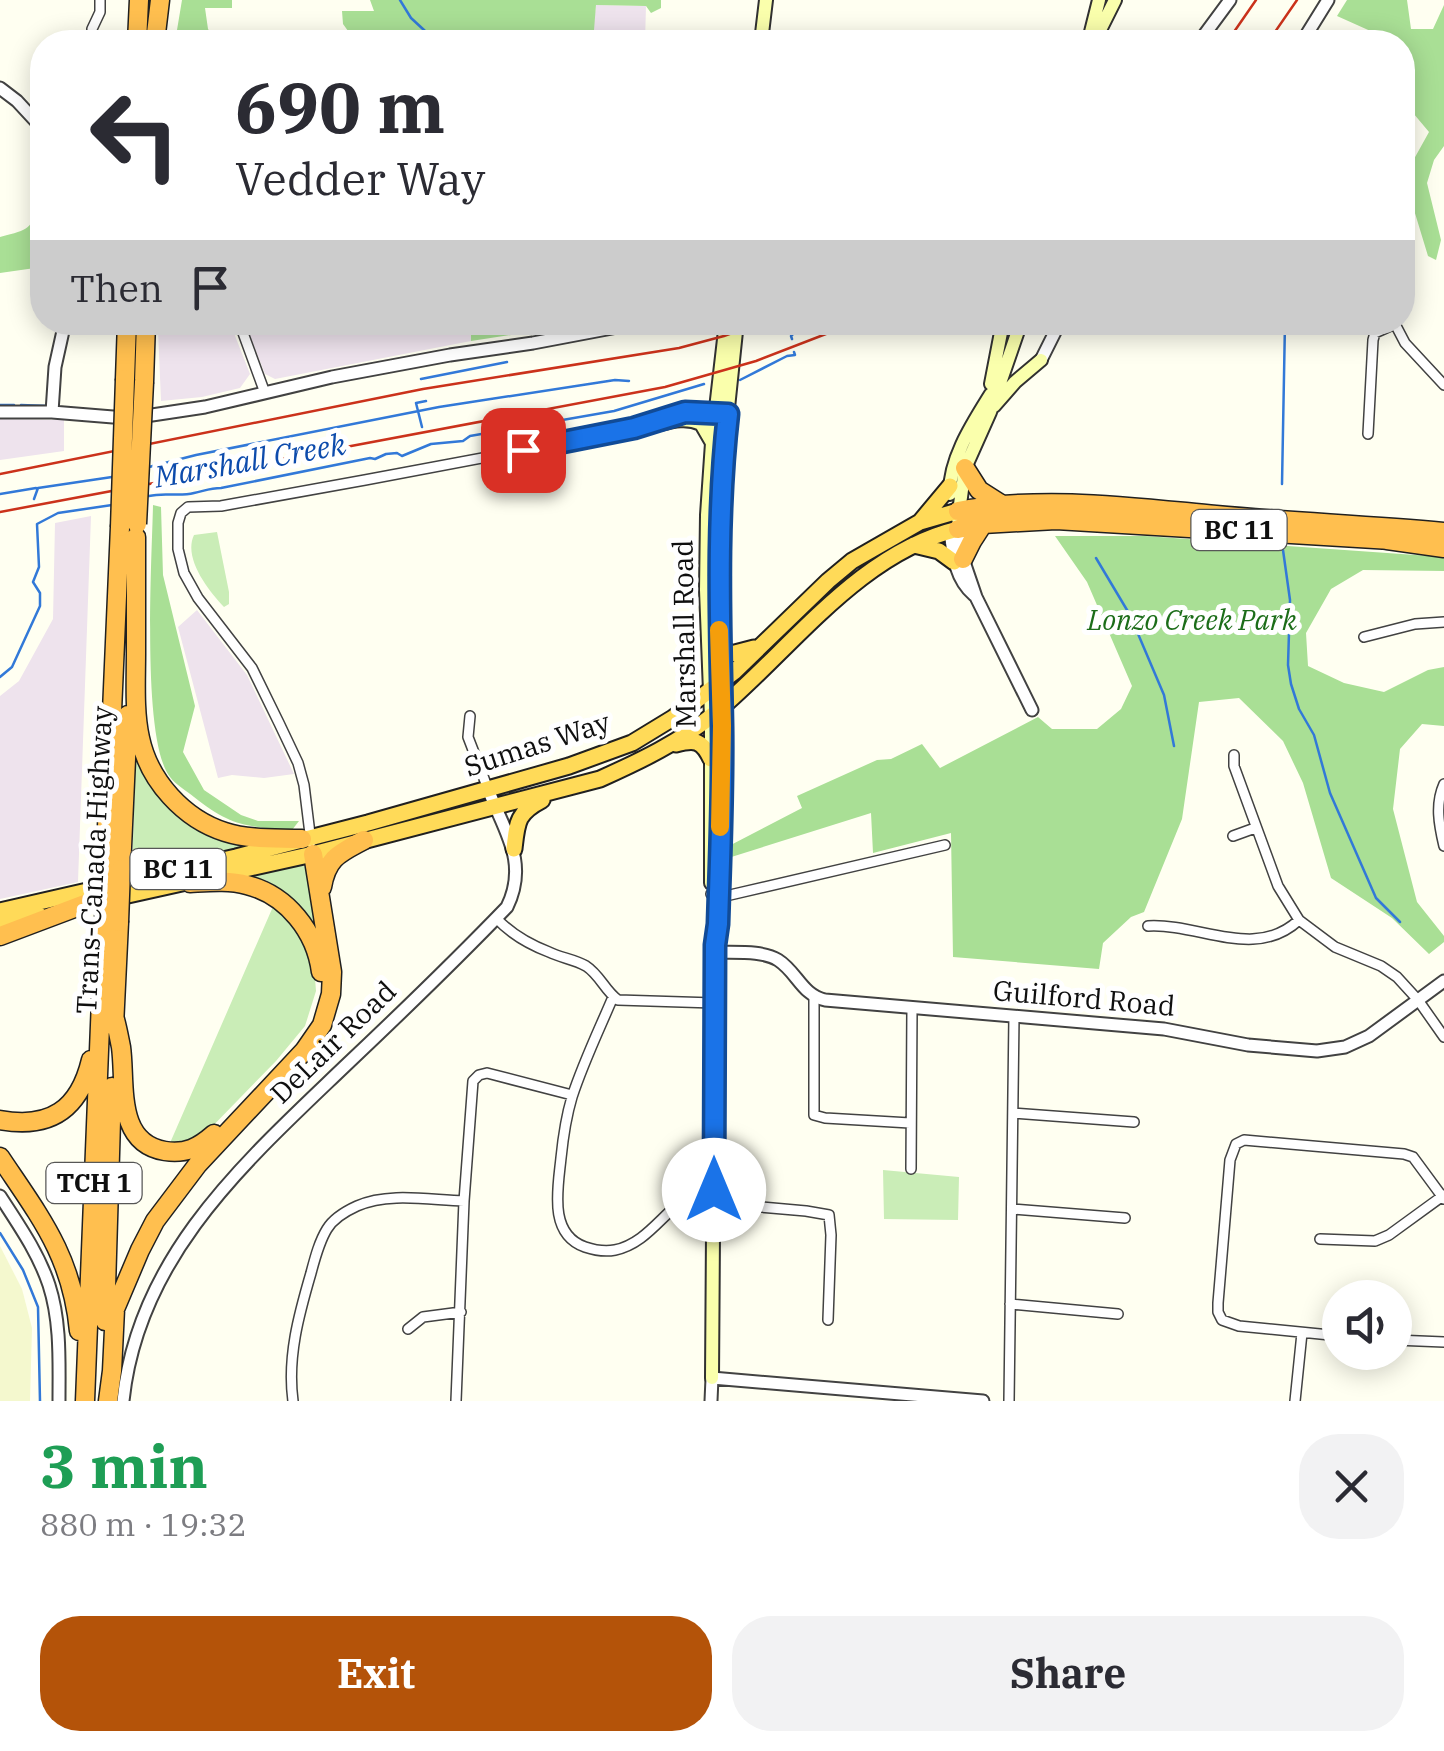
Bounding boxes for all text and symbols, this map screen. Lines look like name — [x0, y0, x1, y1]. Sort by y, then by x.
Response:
text: 690 m — [235, 61, 445, 152]
icon: left — [70, 70, 200, 200]
text: Vedder Way — [235, 149, 485, 207]
icon: arrive — [183, 260, 238, 315]
text: Then — [70, 263, 163, 312]
pin — [481, 408, 566, 493]
water label: Marshall Creek — [150, 423, 349, 496]
icon: arrive — [496, 423, 551, 478]
road number: BC 11 — [1192, 510, 1286, 550]
street label: Marshall Road — [663, 539, 704, 729]
park label: Lonzo Creek Park — [1086, 601, 1297, 638]
street label: Sumas Way — [459, 703, 615, 785]
street label: Trans-Canada Highway — [67, 705, 120, 1015]
road number: BC 11 — [130, 849, 226, 889]
street label: Guilford Road — [991, 971, 1177, 1024]
street label: DeLair Road — [262, 972, 403, 1111]
position arrow — [662, 1138, 766, 1242]
road number: TCH 1 — [46, 1163, 142, 1203]
map controls — [1322, 1280, 1412, 1370]
button: sound — [1322, 1280, 1412, 1370]
text: 3 min — [40, 1426, 208, 1505]
button: close — [1299, 1434, 1404, 1539]
text: 880 m · 19:32 — [40, 1503, 247, 1545]
button: Exit — [40, 1616, 712, 1731]
button: Share — [732, 1616, 1404, 1731]

